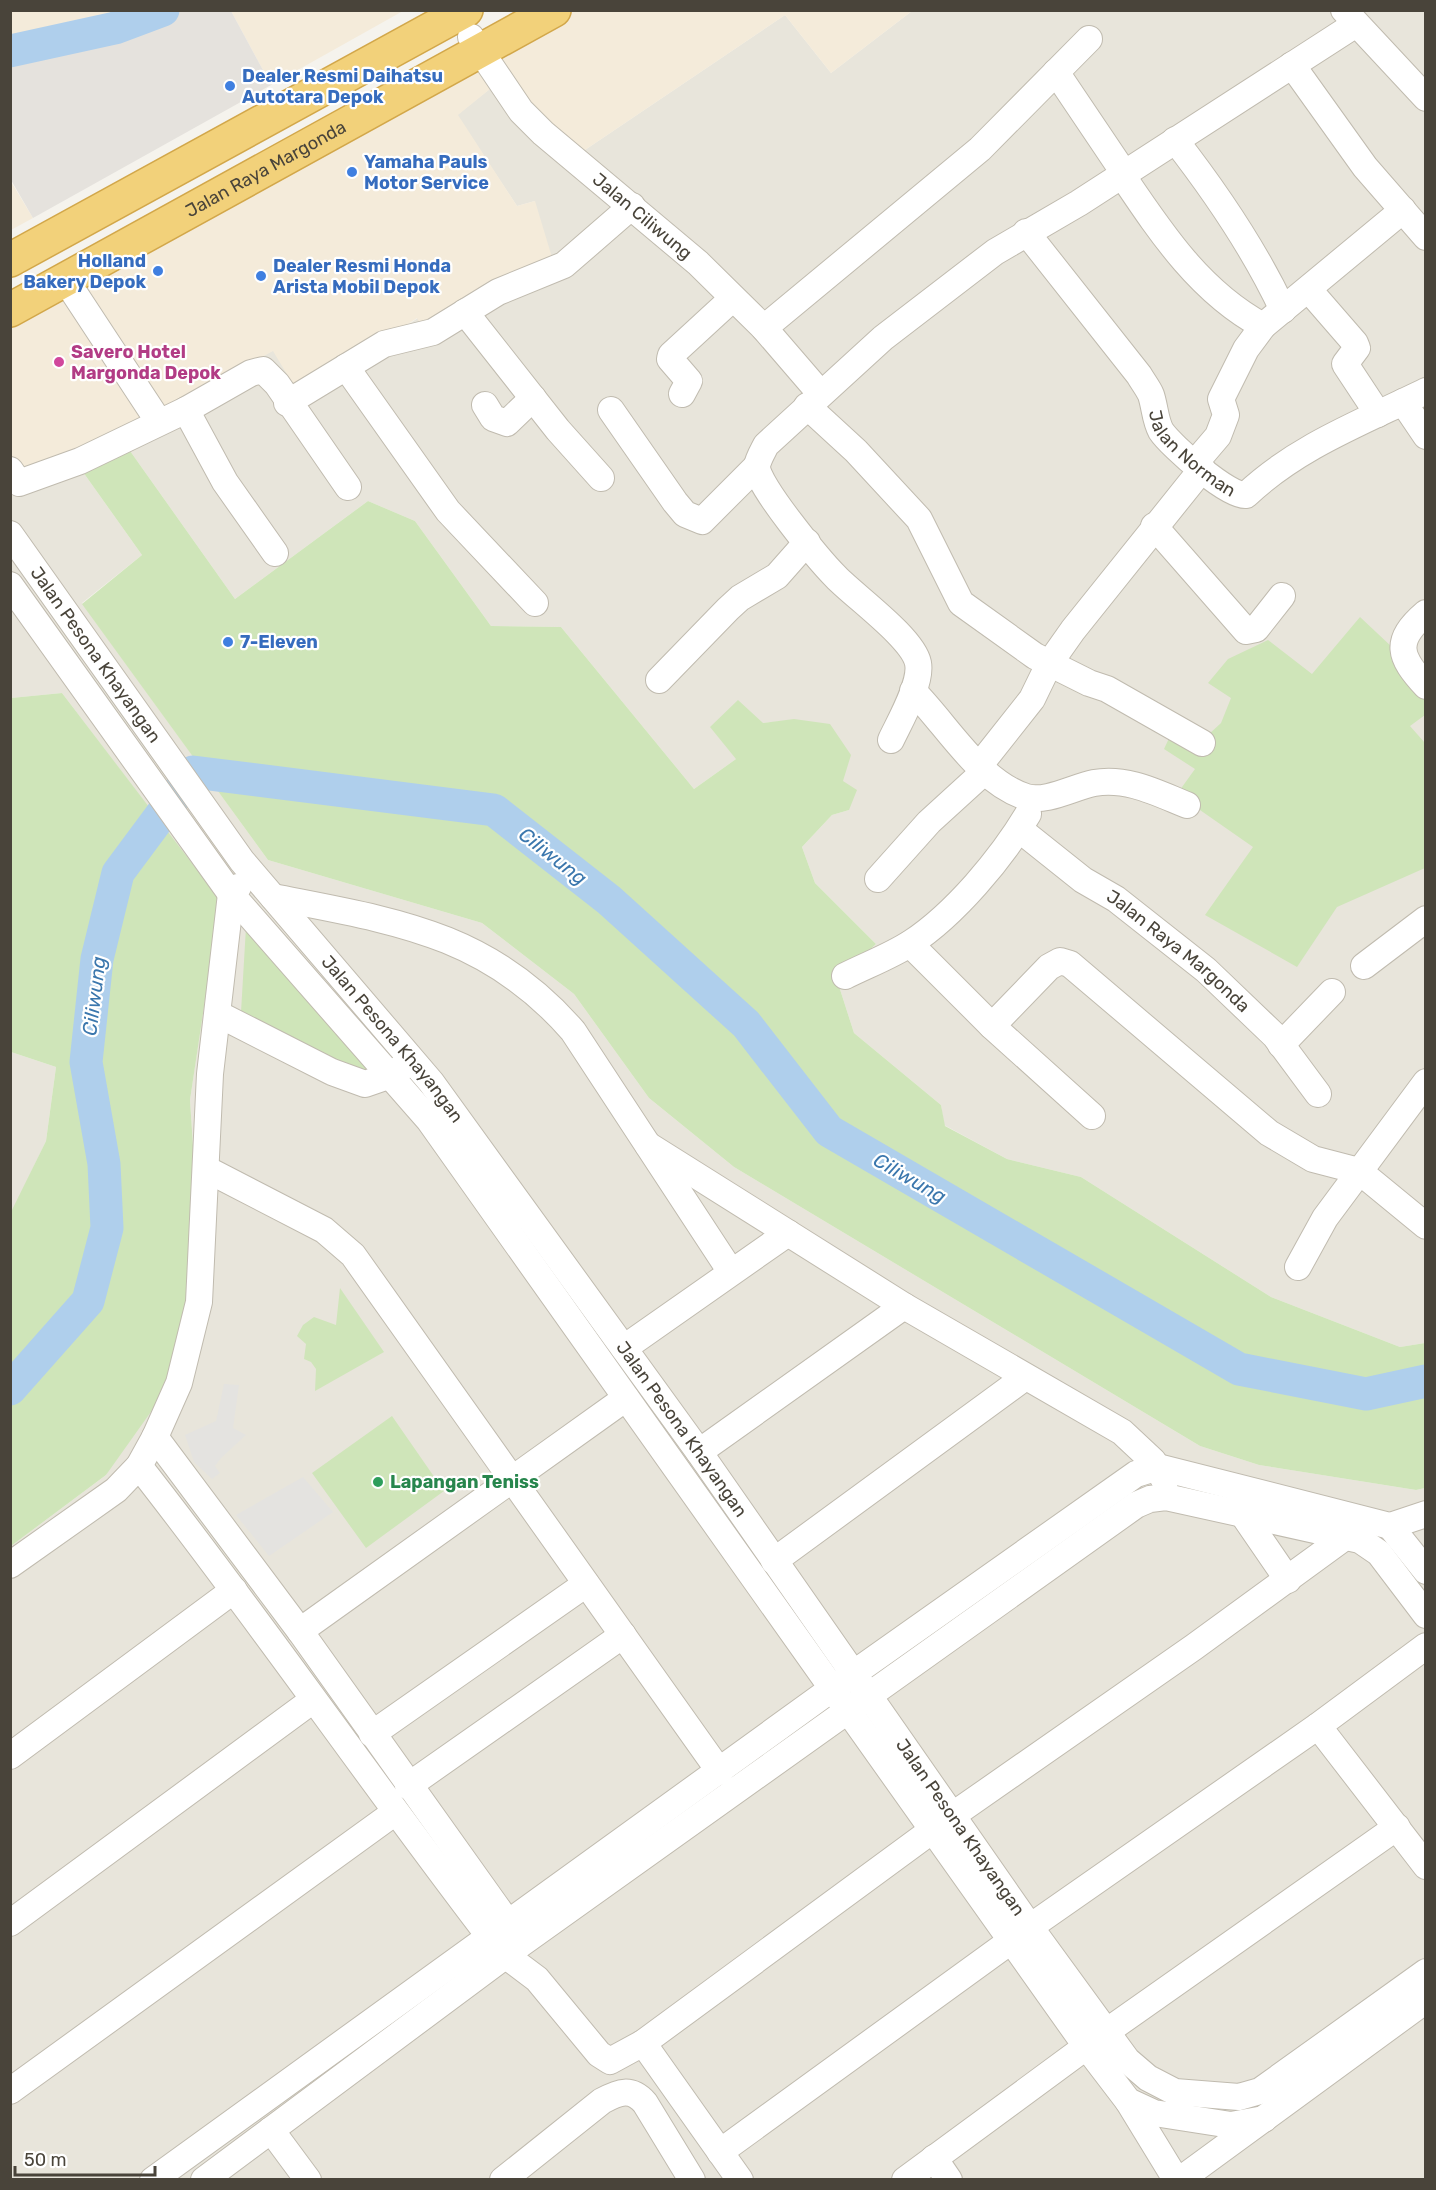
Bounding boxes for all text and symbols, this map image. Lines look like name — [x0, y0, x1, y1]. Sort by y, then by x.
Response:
place label: Dealer Resmi Daihatsu Autotara Depok — [242, 65, 443, 108]
marker: Dealer Resmi Daihatsu Autotara Depok — [223, 79, 237, 93]
street label: Jalan Raya Margonda — [182, 116, 350, 222]
place label: Yamaha Pauls Motor Service — [364, 151, 489, 194]
marker: Yamaha Pauls Motor Service — [345, 165, 359, 179]
street label: Jalan Ciliwung — [588, 168, 696, 264]
place label: Holland Bakery Depok — [23, 250, 146, 293]
place label: Dealer Resmi Honda Arista Mobil Depok — [273, 255, 451, 298]
marker: Holland Bakery Depok — [151, 264, 165, 278]
marker: Dealer Resmi Honda Arista Mobil Depok — [254, 269, 268, 283]
place label: Savero Hotel Margonda Depok — [71, 341, 221, 384]
marker: Savero Hotel Margonda Depok — [52, 355, 66, 369]
street label: Jalan Norman — [1144, 408, 1239, 502]
street label: Jalan Pesona Khayangan — [26, 562, 166, 747]
place label: 7-Eleven — [240, 631, 318, 653]
marker: 7-Eleven — [221, 635, 235, 649]
water label: Ciliwung — [514, 822, 592, 890]
street label: Jalan Raya Margonda — [1103, 885, 1254, 1017]
street label: Jalan Pesona Khayangan — [317, 951, 468, 1127]
water label: Ciliwung — [77, 955, 111, 1037]
water label: Ciliwung — [869, 1148, 951, 1208]
street label: Jalan Pesona Khayangan — [611, 1337, 752, 1521]
place label: Lapangan Teniss — [390, 1471, 539, 1493]
marker: Lapangan Teniss — [371, 1475, 385, 1489]
street label: Jalan Pesona Khayangan — [891, 1734, 1030, 1920]
scale bar — [15, 2139, 154, 2177]
text: 50 m — [24, 2149, 67, 2171]

